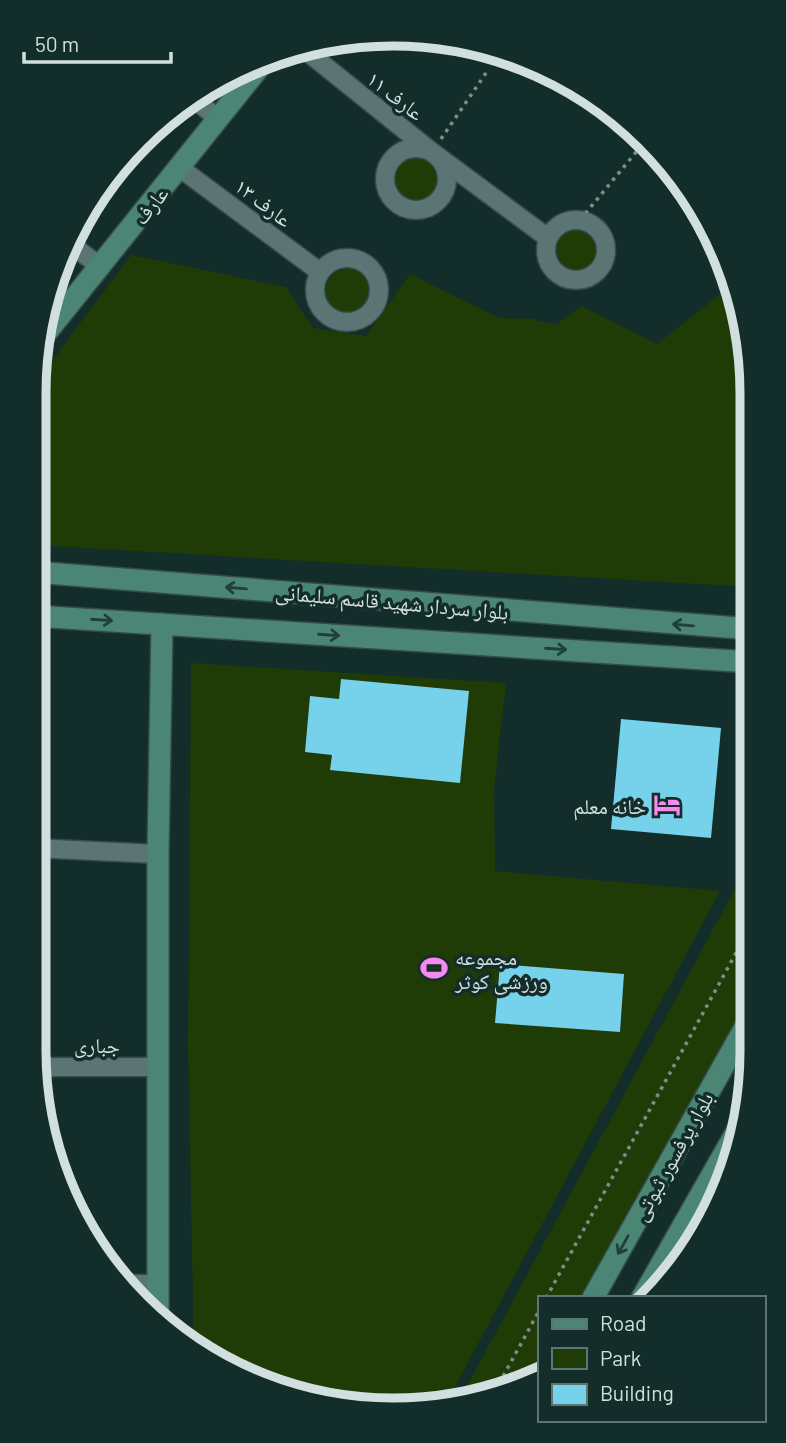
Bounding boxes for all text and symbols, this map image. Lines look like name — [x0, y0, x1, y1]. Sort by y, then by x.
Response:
scale bar — [24, 21, 172, 65]
text: 50 m — [35, 31, 79, 56]
street label: عارف ۱۱ — [363, 65, 430, 125]
street label: عارف ۱۳ — [231, 172, 298, 232]
street label: عارف — [127, 181, 173, 229]
street label: بلوار سردار شهید قاسم سلیمانی — [274, 578, 510, 627]
one-way arrow — [225, 581, 248, 594]
one-way arrow — [90, 614, 113, 627]
one-way arrow — [671, 618, 694, 631]
one-way arrow — [317, 629, 340, 642]
one-way arrow — [544, 643, 567, 656]
hotel icon: خانه معلم — [652, 790, 682, 820]
place label: خانه معلم — [573, 793, 646, 821]
place label: مجموعه ورزشی کوثر — [454, 944, 548, 995]
sports icon: مجموعه ورزشی کوثر — [419, 953, 449, 983]
street label: جباری — [74, 1032, 120, 1058]
street label: بلوار پرفسور ثبوتی — [626, 1087, 719, 1226]
one-way arrow — [616, 1234, 629, 1255]
legend — [538, 1296, 765, 1422]
text: Road — [600, 1310, 646, 1335]
text: Park — [600, 1345, 641, 1370]
text: Building — [600, 1380, 674, 1405]

